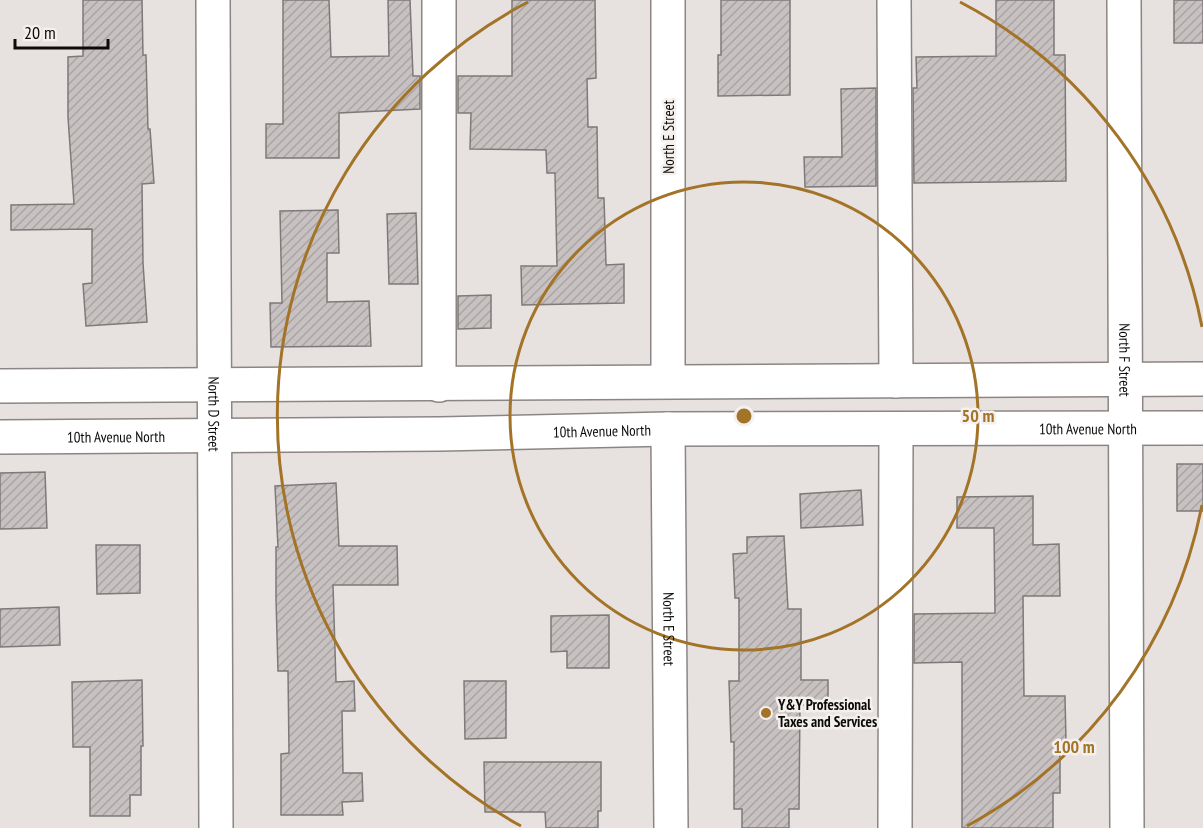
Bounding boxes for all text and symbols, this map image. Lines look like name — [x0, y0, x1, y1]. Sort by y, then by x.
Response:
scale bar — [15, 12, 108, 50]
text: 20 m — [24, 21, 56, 44]
street label: North E Street — [659, 100, 678, 174]
street label: North F Street — [1116, 323, 1135, 397]
street label: North D Street — [205, 376, 224, 452]
text: 50 m — [962, 404, 994, 427]
centre of rings — [734, 406, 754, 426]
street label: 10th Avenue North — [1039, 419, 1137, 438]
street label: 10th Avenue North — [553, 420, 651, 441]
street label: 10th Avenue North — [67, 426, 165, 446]
street label: North E Street — [660, 592, 679, 666]
place label: Y&Y Professional Taxes and Services — [777, 695, 877, 731]
marker: Y&Y Professional Taxes and Services — [759, 706, 773, 720]
text: 100 m — [1053, 735, 1095, 758]

